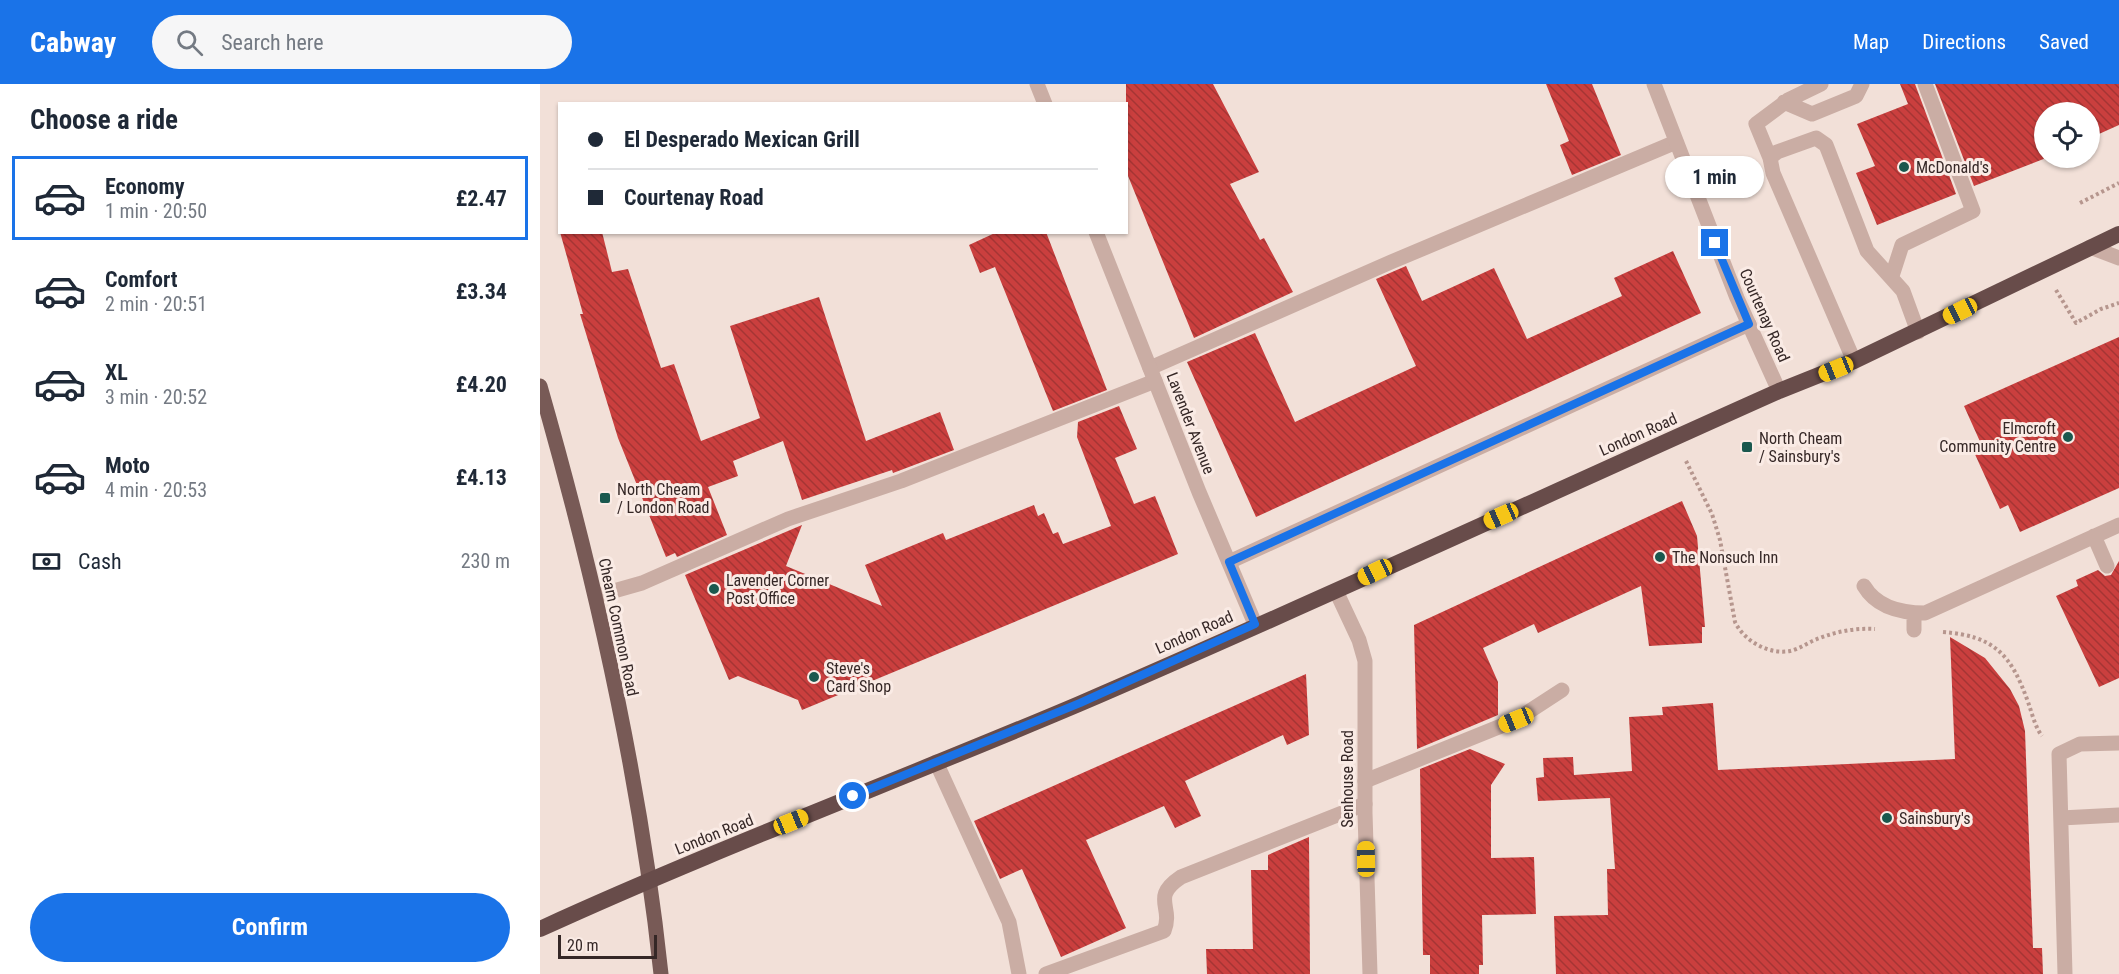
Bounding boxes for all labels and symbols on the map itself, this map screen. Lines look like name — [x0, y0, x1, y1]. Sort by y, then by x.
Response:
callout: 1 min — [1666, 156, 1764, 198]
place label: McDonald's — [1916, 158, 1989, 177]
marker: McDonald's — [1897, 160, 1911, 174]
route end — [1701, 229, 1728, 256]
street label: Courtenay Road — [1736, 266, 1794, 365]
car — [1940, 295, 1980, 327]
car — [1816, 354, 1856, 384]
street label: Lavender Avenue — [1162, 370, 1219, 477]
street label: London Road — [1596, 409, 1680, 460]
place label: Elmcroft Community Centre — [1939, 419, 2056, 456]
place label: North Cheam / Sainsbury's — [1759, 429, 1842, 466]
marker: Elmcroft Community Centre — [2061, 430, 2075, 444]
marker: North Cheam / Sainsbury's — [1740, 440, 1754, 454]
place label: North Cheam / London Road — [617, 480, 710, 517]
marker: North Cheam / London Road — [598, 491, 612, 505]
car — [1481, 500, 1521, 532]
place label: The Nonsuch Inn — [1672, 548, 1778, 567]
marker: The Nonsuch Inn — [1653, 550, 1667, 564]
street label: Cheam Common Road — [595, 556, 642, 698]
car — [1355, 556, 1395, 588]
place label: Lavender Corner Post Office — [726, 571, 829, 608]
marker: Lavender Corner Post Office — [707, 582, 721, 596]
street label: London Road — [1152, 607, 1236, 658]
place label: Steve's Card Shop — [826, 659, 891, 696]
marker: Steve's Card Shop — [807, 670, 821, 684]
car — [1496, 705, 1536, 735]
street label: Senhouse Road — [1338, 730, 1357, 828]
route start — [839, 782, 866, 809]
car — [771, 807, 811, 837]
place label: Sainsbury's — [1899, 809, 1971, 828]
street label: London Road — [672, 810, 756, 859]
marker: Sainsbury's — [1880, 811, 1894, 825]
car — [1357, 841, 1375, 877]
scale bar — [558, 932, 657, 960]

